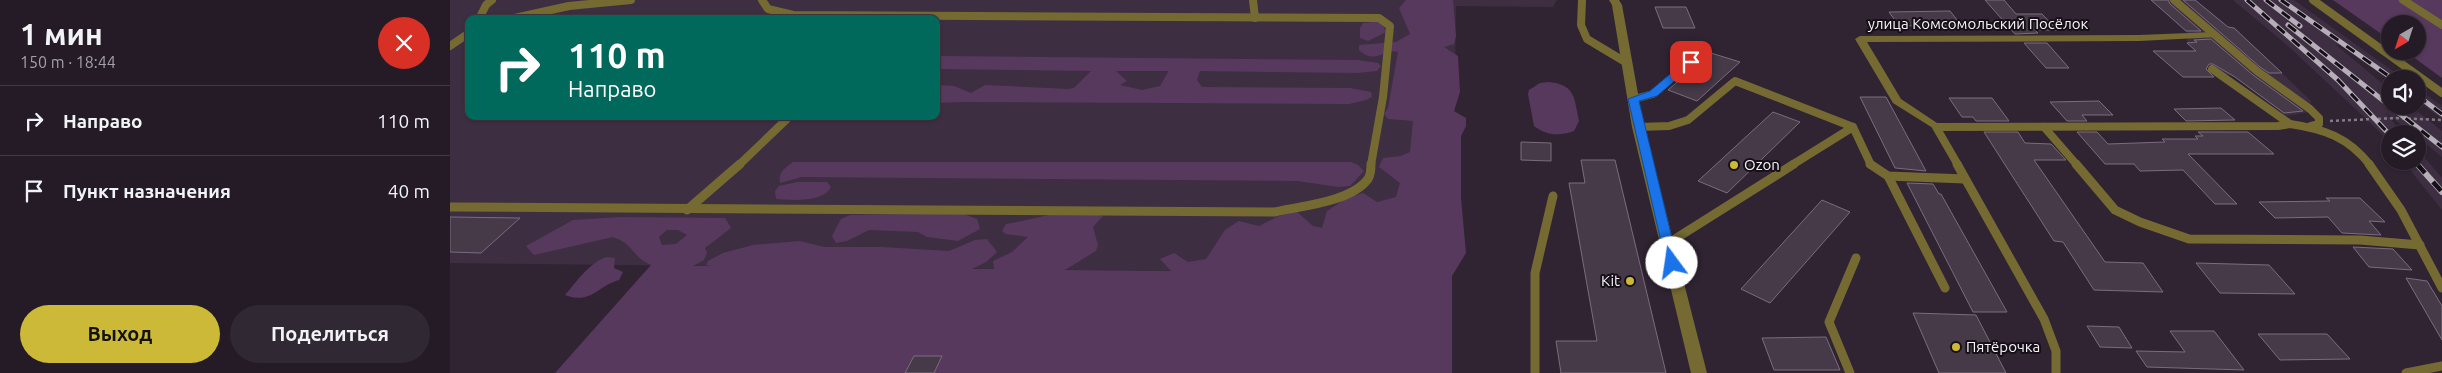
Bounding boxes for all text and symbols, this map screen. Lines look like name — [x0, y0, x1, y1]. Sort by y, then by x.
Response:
street label: улица Комсомольский Посёлок — [1868, 15, 2089, 32]
north arrow — [2381, 15, 2426, 60]
map controls — [2381, 15, 2426, 170]
text: 1 мин — [20, 17, 103, 51]
button: close — [378, 17, 430, 69]
icon: right — [485, 35, 550, 100]
text: 110 m — [568, 35, 666, 75]
pin — [1670, 41, 1712, 83]
icon: arrive — [1677, 48, 1705, 76]
text: 150 m · 18:44 — [20, 53, 116, 71]
button: sound — [2381, 70, 2426, 115]
text: Направо — [568, 76, 656, 101]
icon: right — [20, 107, 48, 135]
text: Направо — [63, 110, 143, 132]
text: 110 m — [377, 110, 430, 132]
button: layers — [2381, 125, 2426, 170]
place label: Ozon — [1744, 156, 1780, 173]
marker: Ozon — [1728, 159, 1740, 171]
icon: arrive — [20, 177, 48, 205]
text: Пункт назначения — [63, 180, 231, 202]
text: 40 m — [388, 180, 430, 202]
position arrow — [1645, 236, 1697, 288]
place label: Kit — [1601, 272, 1620, 289]
marker: Kit — [1624, 275, 1636, 287]
button: Выход — [20, 305, 220, 363]
button: Поделиться — [230, 305, 430, 363]
place label: Пятёрочка — [1966, 338, 2040, 355]
marker: Пятёрочка — [1950, 341, 1962, 353]

